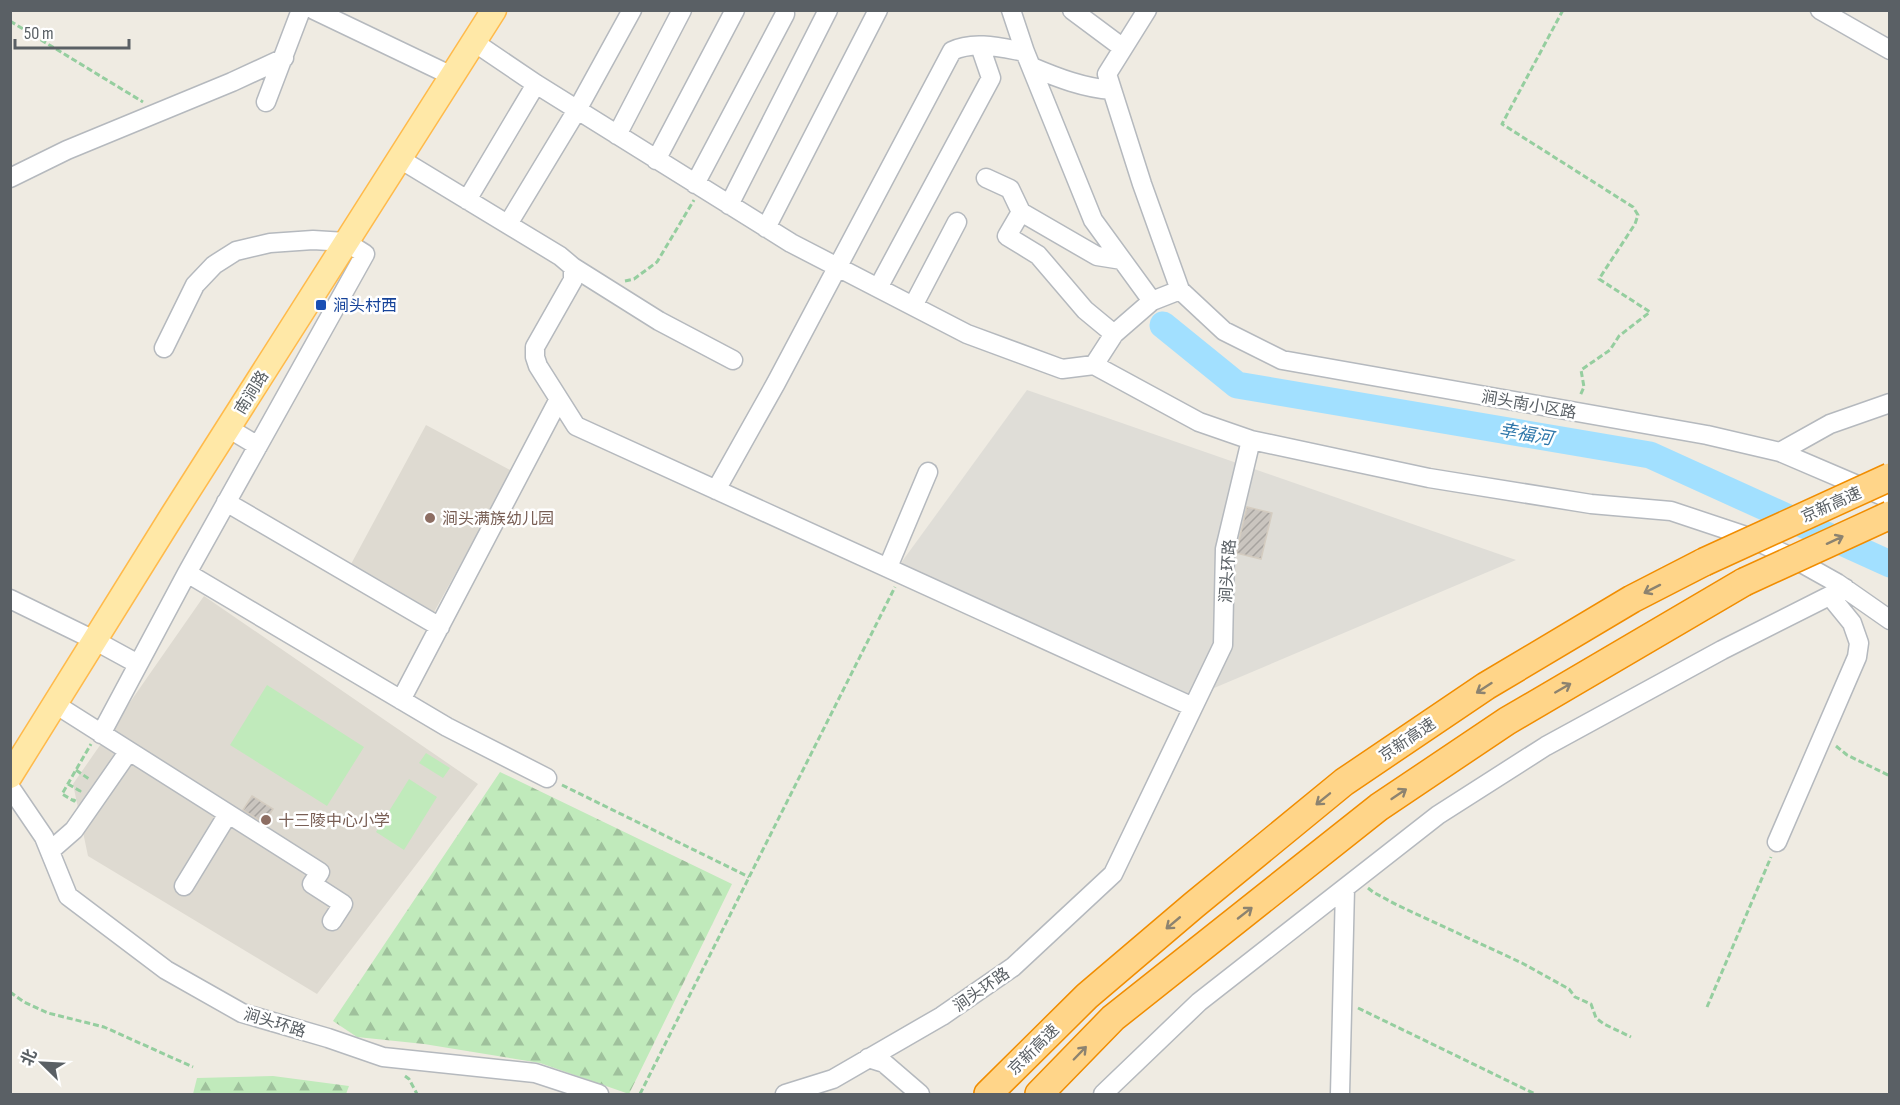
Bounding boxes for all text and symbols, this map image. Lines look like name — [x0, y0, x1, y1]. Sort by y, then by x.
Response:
scale bar — [15, 12, 129, 50]
text: 50 m — [24, 23, 54, 44]
place label: 涧头村西 — [333, 297, 397, 316]
marker: 涧头村西 — [314, 298, 328, 312]
street label: 南涧路 — [231, 367, 273, 418]
street label: 涧头南小区路 — [1480, 388, 1578, 423]
water label: 幸福河 — [1498, 419, 1557, 450]
street label: 京新高速 — [1799, 484, 1865, 527]
place label: 涧头满族幼儿园 — [442, 510, 554, 529]
marker: 涧头满族幼儿园 — [423, 511, 437, 525]
one-way arrow — [1826, 534, 1844, 546]
street label: 涧头环路 — [1217, 539, 1240, 604]
one-way arrow — [1643, 584, 1661, 595]
one-way arrow — [1475, 681, 1492, 694]
one-way arrow — [1554, 682, 1571, 694]
street label: 京新高速 — [1376, 714, 1440, 766]
one-way arrow — [1390, 788, 1406, 800]
one-way arrow — [1315, 792, 1331, 805]
place label: 十三陵中心小学 — [278, 812, 390, 831]
marker: 十三陵中心小学 — [259, 813, 273, 827]
one-way arrow — [1236, 907, 1252, 920]
one-way arrow — [1166, 916, 1181, 930]
street label: 涧头环路 — [950, 964, 1014, 1016]
street label: 涧头环路 — [241, 1005, 308, 1042]
street label: 京新高速 — [1005, 1021, 1063, 1079]
north arrow — [12, 1033, 72, 1093]
one-way arrow — [1072, 1045, 1087, 1060]
text: 北 — [18, 1046, 42, 1069]

